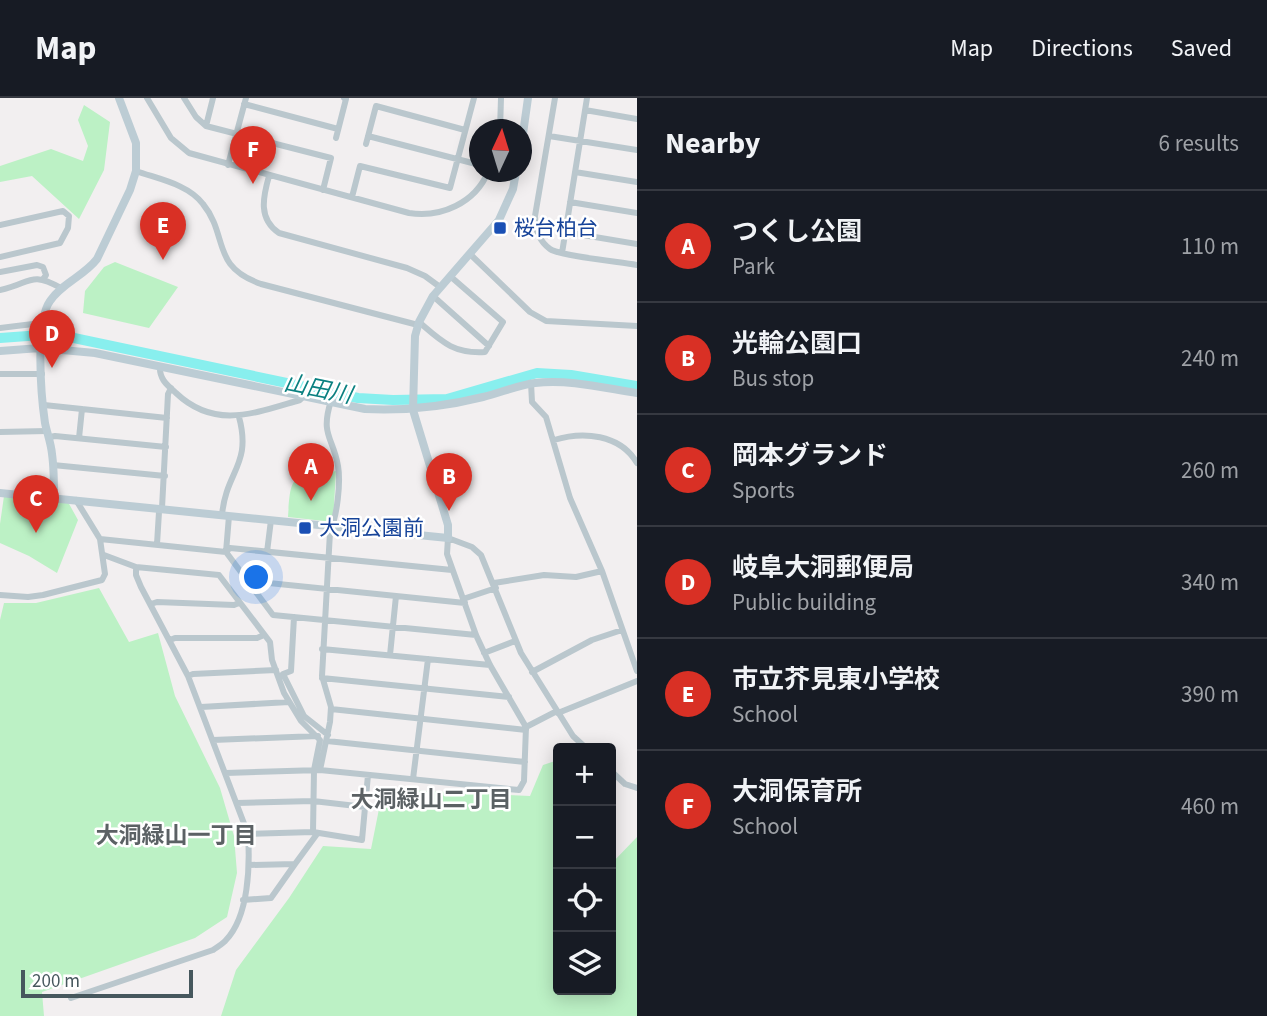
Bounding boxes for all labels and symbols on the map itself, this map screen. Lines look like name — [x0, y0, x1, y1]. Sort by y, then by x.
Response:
north arrow — [469, 119, 532, 182]
pin: F — [230, 126, 276, 184]
pin: E — [140, 202, 186, 260]
place label: 桜台柏台 — [514, 213, 598, 243]
marker: 桜台柏台 — [492, 220, 508, 236]
pin: D — [29, 310, 75, 368]
water label: 山田川 — [281, 366, 358, 412]
pin: A — [288, 443, 334, 501]
pin: B — [426, 453, 472, 511]
pin: C — [13, 475, 59, 533]
place label: 大洞公園前 — [319, 513, 424, 543]
marker: 大洞公園前 — [297, 520, 313, 536]
your location — [239, 560, 273, 594]
district label: 大洞緑山二丁目 — [351, 783, 512, 816]
district label: 大洞緑山一丁目 — [96, 819, 257, 852]
scale bar — [21, 967, 192, 999]

